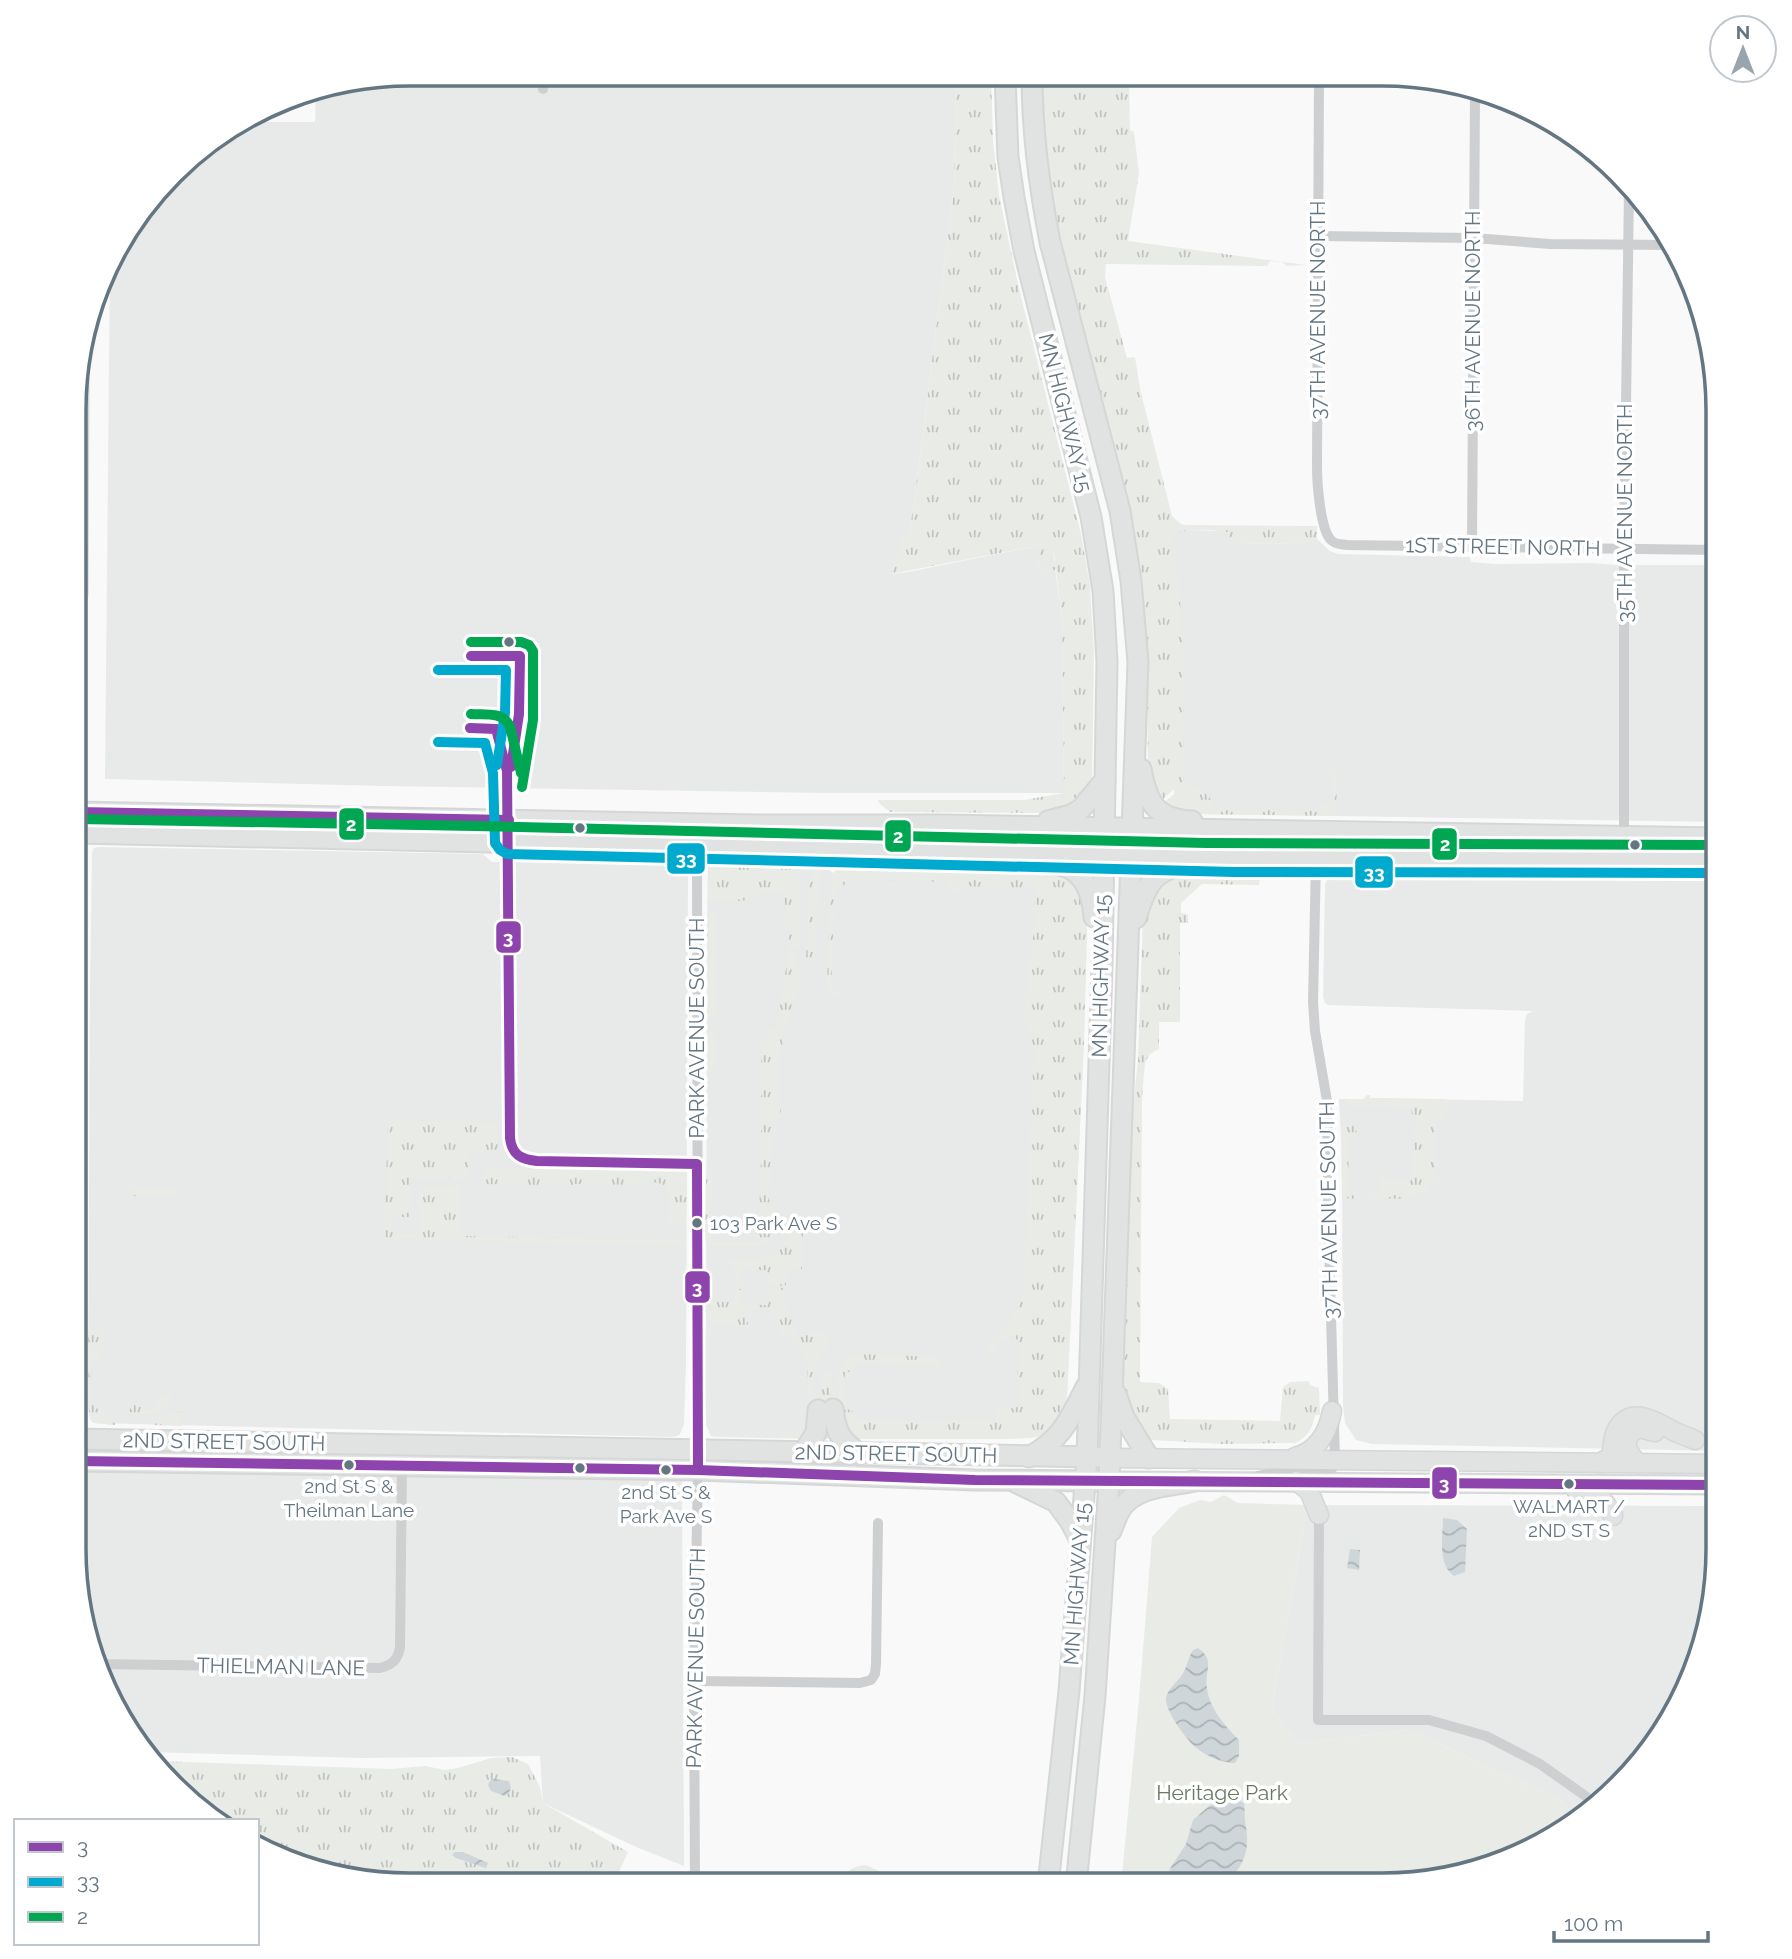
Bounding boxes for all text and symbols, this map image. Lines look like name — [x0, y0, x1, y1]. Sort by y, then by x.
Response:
north arrow — [1708, 14, 1778, 84]
text: N — [1736, 21, 1750, 43]
street label: 37TH AVENUE NORTH — [1305, 200, 1330, 420]
street label: 36TH AVENUE NORTH — [1460, 211, 1485, 431]
street label: MN HIGHWAY 15 — [1034, 331, 1097, 495]
street label: 35TH AVENUE NORTH — [1612, 403, 1637, 623]
street label: 1ST STREET NORTH — [1405, 532, 1601, 561]
unlabelled marker — [502, 635, 516, 649]
line badge: 2 — [338, 807, 365, 841]
text: 2 — [346, 813, 356, 835]
line badge: 2 — [884, 819, 912, 853]
unlabelled marker — [573, 821, 587, 835]
text: 2 — [893, 825, 903, 847]
line badge: 2 — [1431, 827, 1458, 861]
text: 2 — [1440, 833, 1450, 855]
unlabelled marker — [1628, 838, 1642, 852]
line badge: 33 — [666, 842, 706, 875]
text: 33 — [675, 847, 697, 869]
line badge: 33 — [1354, 855, 1394, 889]
text: 33 — [1363, 861, 1385, 883]
street label: MN HIGHWAY 15 — [1087, 894, 1114, 1058]
street label: PARK AVENUE SOUTH — [684, 918, 709, 1138]
line badge: 3 — [495, 920, 522, 954]
text: 3 — [503, 926, 513, 948]
street label: 37TH AVENUE SOUTH — [1314, 1101, 1343, 1319]
place label: 103 Park Ave S — [710, 1212, 837, 1234]
marker: 103 Park Ave S — [690, 1216, 704, 1230]
line badge: 3 — [684, 1270, 711, 1304]
text: 3 — [692, 1276, 702, 1298]
street label: 2ND STREET SOUTH — [123, 1427, 326, 1456]
street label: 2ND STREET SOUTH — [795, 1439, 998, 1468]
marker: 2nd St S & Theilman Lane — [342, 1458, 356, 1472]
unlabelled marker — [573, 1461, 587, 1475]
marker: 2nd St S & Park Ave S — [659, 1463, 673, 1477]
line badge: 3 — [1431, 1466, 1458, 1500]
text: 3 — [1439, 1472, 1449, 1494]
place label: 2nd St S & Theilman Lane — [284, 1475, 414, 1521]
marker: WALMART / 2ND ST S — [1562, 1477, 1576, 1491]
place label: 2nd St S & Park Ave S — [620, 1481, 712, 1527]
place label: WALMART / 2ND ST S — [1513, 1495, 1625, 1541]
street label: MN HIGHWAY 15 — [1058, 1502, 1095, 1666]
street label: PARK AVENUE SOUTH — [681, 1547, 710, 1769]
street label: THIELMAN LANE — [197, 1653, 365, 1680]
park label: Heritage Park — [1156, 1780, 1288, 1805]
legend — [14, 1819, 259, 1945]
text: 3 — [77, 1834, 88, 1859]
text: 33 — [77, 1869, 99, 1894]
scale bar — [1554, 1899, 1708, 1943]
text: 2 — [77, 1904, 88, 1929]
text: 100 m — [1564, 1911, 1623, 1936]

